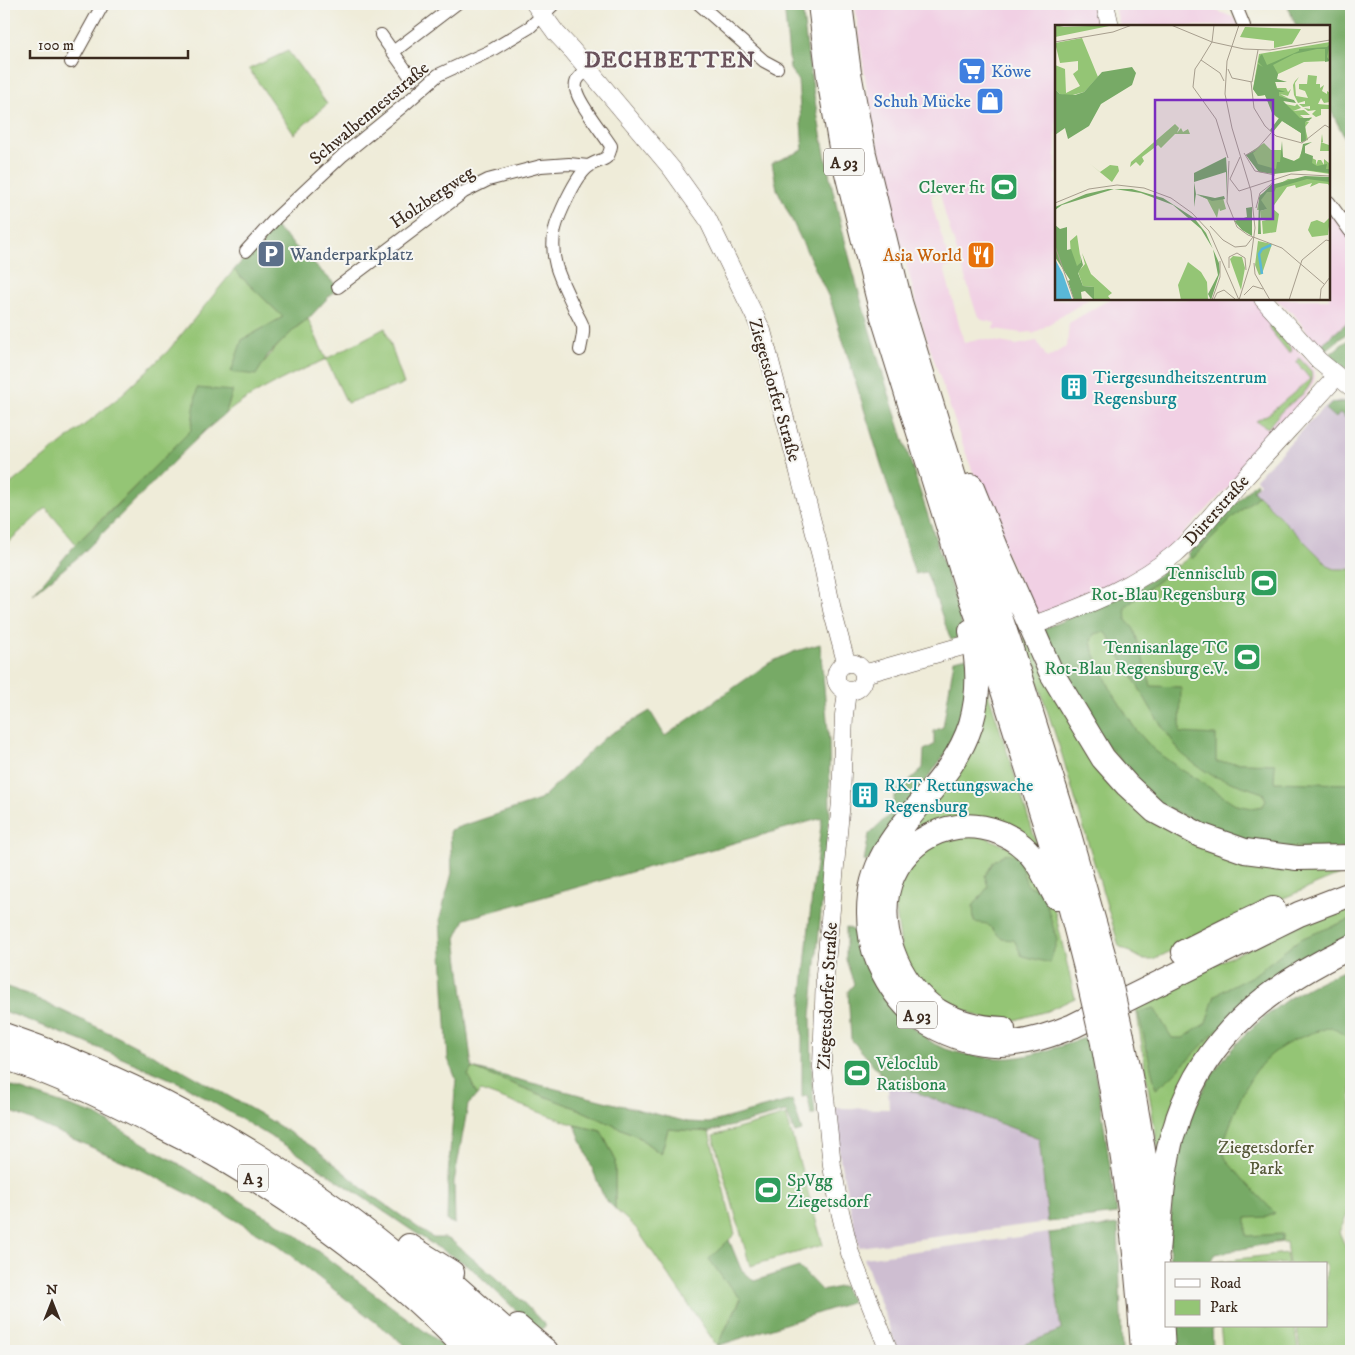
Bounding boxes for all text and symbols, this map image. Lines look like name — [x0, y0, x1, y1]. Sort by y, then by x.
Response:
inset map — [1055, 25, 1330, 300]
scale bar — [30, 28, 188, 60]
text: 100 m — [38, 36, 74, 55]
district label: DECHBETTEN — [584, 47, 756, 74]
supermarket icon: Köwe — [957, 56, 987, 86]
street label: Schwalbenneststraße — [305, 57, 434, 170]
place label: Köwe — [991, 61, 1031, 83]
shop icon: Schuh Mücke — [975, 86, 1005, 116]
place label: Schuh Mücke — [874, 91, 971, 113]
road number: A 93 — [824, 148, 864, 176]
street label: Holzbergweg — [387, 162, 479, 234]
sports icon: Clever fit — [989, 172, 1019, 202]
place label: Clever fit — [918, 177, 985, 199]
parking icon: Wanderparkplatz — [256, 239, 286, 269]
restaurant icon: Asia World — [966, 240, 996, 270]
place label: Wanderparkplatz — [289, 244, 413, 266]
place label: Asia World — [883, 245, 962, 267]
street label: Ziegetsdorfer Straße — [743, 316, 805, 464]
place label: Tiergesundheitszentrum Regensburg — [1093, 367, 1267, 410]
building icon: Tiergesundheitszentrum Regensburg — [1059, 372, 1089, 402]
street label: Dürerstraße — [1179, 471, 1254, 551]
place label: Tennisclub Rot-Blau Regensburg — [1091, 563, 1245, 606]
sports icon: Tennisclub Rot-Blau Regensburg — [1249, 568, 1279, 598]
place label: Tennisanlage TC Rot-Blau Regensburg e.V. — [1044, 637, 1228, 680]
sports icon: Tennisanlage TC Rot-Blau Regensburg e.V. — [1232, 642, 1262, 672]
place label: RKT Rettungswache Regensburg — [884, 775, 1033, 818]
building icon: RKT Rettungswache Regensburg — [850, 780, 880, 810]
street label: Ziegetsdorfer Straße — [813, 922, 843, 1070]
road number: A 93 — [897, 1002, 937, 1028]
place label: Veloclub Ratisbona — [875, 1053, 947, 1096]
sports icon: Veloclub Ratisbona — [842, 1058, 872, 1088]
park label: Ziegetsdorfer Park — [1218, 1137, 1314, 1180]
road number: A 3 — [238, 1164, 268, 1192]
place label: SpVgg Ziegetsdorf — [787, 1170, 872, 1213]
sports icon: SpVgg Ziegetsdorf — [753, 1175, 783, 1205]
legend — [1165, 1262, 1328, 1328]
text: Road — [1210, 1274, 1242, 1293]
north arrow — [28, 1278, 78, 1328]
text: N — [46, 1281, 58, 1299]
text: Park — [1210, 1298, 1239, 1317]

